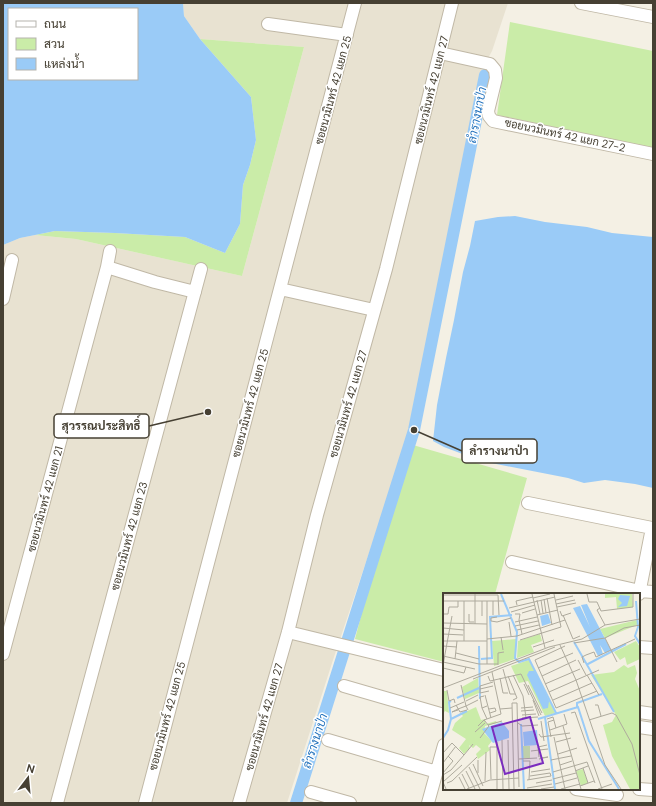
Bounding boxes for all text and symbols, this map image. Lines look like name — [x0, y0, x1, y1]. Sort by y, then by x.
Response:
legend — [8, 8, 138, 80]
text: ถนน — [44, 16, 67, 32]
street label: ซอยนวมินทร์ 42 แยก 25 — [311, 33, 354, 146]
street label: ซอยนวมินทร์ 42 แยก 27 — [410, 34, 451, 146]
text: สวน — [44, 36, 65, 52]
text: แหล่งน้ำ — [44, 53, 84, 72]
water label: ลำรางนาป่า — [464, 85, 490, 145]
street label: ซอยนวมินทร์ 42 แยก 27-2 — [503, 114, 627, 155]
street label: ซอยนวมินทร์ 42 แยก 25 — [228, 346, 271, 459]
street label: ซอยนวมินทร์ 42 แยก 27 — [325, 348, 370, 459]
callout: สุวรรณประสิทธิ์ — [54, 414, 149, 438]
text: สุวรรณประสิทธิ์ — [61, 414, 141, 434]
callout: ลำรางนาป่า — [462, 439, 537, 463]
text: ลำรางนาป่า — [469, 443, 529, 459]
street label: ซอยนวมินทร์ 42 แยก 21 — [23, 444, 66, 553]
street label: ซอยนวมินทร์ 42 แยก 23 — [107, 480, 150, 592]
inset map — [443, 593, 640, 790]
street label: ซอยนวมินทร์ 42 แยก 25 — [145, 659, 188, 772]
street label: ซอยนวมินทร์ 42 แยก 27 — [241, 661, 286, 772]
water label: ลำรางนาป่า — [299, 711, 331, 771]
north arrow — [8, 758, 48, 798]
text: N — [25, 761, 37, 776]

